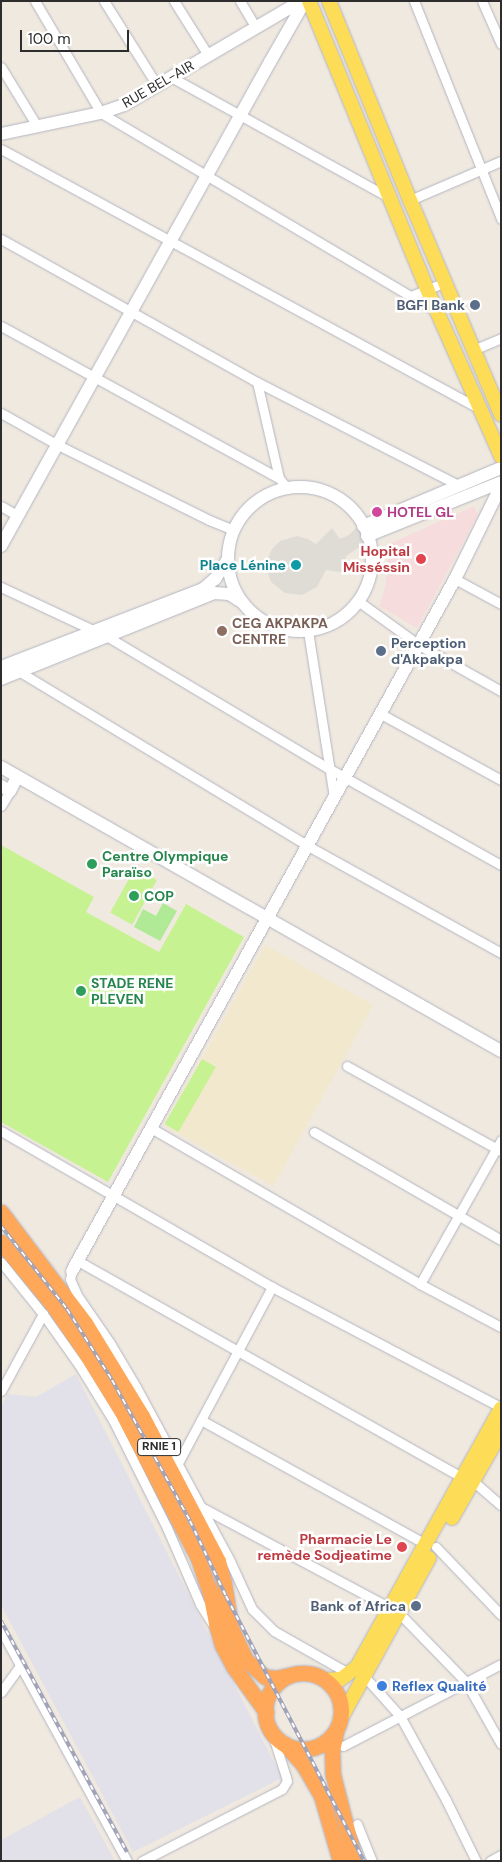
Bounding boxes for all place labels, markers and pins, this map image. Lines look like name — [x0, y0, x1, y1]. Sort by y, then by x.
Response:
place label: BGFI Bank — [396, 297, 465, 313]
marker: BGFI Bank — [469, 299, 481, 311]
place label: HOTEL GL — [387, 504, 454, 520]
marker: HOTEL GL — [371, 506, 383, 518]
place label: Hopital Misséssin — [343, 543, 410, 576]
marker: Hopital Misséssin — [414, 552, 428, 566]
place label: Place Lénine — [200, 557, 286, 573]
marker: Place Lénine — [290, 559, 302, 571]
place label: CEG AKPAKPA CENTRE — [232, 615, 328, 648]
marker: CEG AKPAKPA CENTRE — [216, 625, 228, 637]
place label: Perception d'Akpakpa — [391, 635, 466, 668]
marker: Perception d'Akpakpa — [375, 645, 387, 657]
place label: Centre Olympique Paraïso — [102, 848, 228, 880]
marker: Centre Olympique Paraïso — [86, 858, 98, 870]
place label: COP — [144, 888, 174, 904]
marker: COP — [128, 890, 140, 902]
place label: STADE RENE PLEVEN — [91, 975, 173, 1008]
marker: STADE RENE PLEVEN — [75, 985, 87, 997]
place label: Pharmacie Le remède Sodjeatime — [257, 1531, 392, 1564]
marker: Pharmacie Le remède Sodjeatime — [396, 1541, 408, 1553]
place label: Bank of Africa — [311, 1598, 406, 1614]
marker: Bank of Africa — [410, 1600, 422, 1612]
place label: Reflex Qualité — [392, 1678, 487, 1694]
marker: Reflex Qualité — [376, 1680, 388, 1692]

